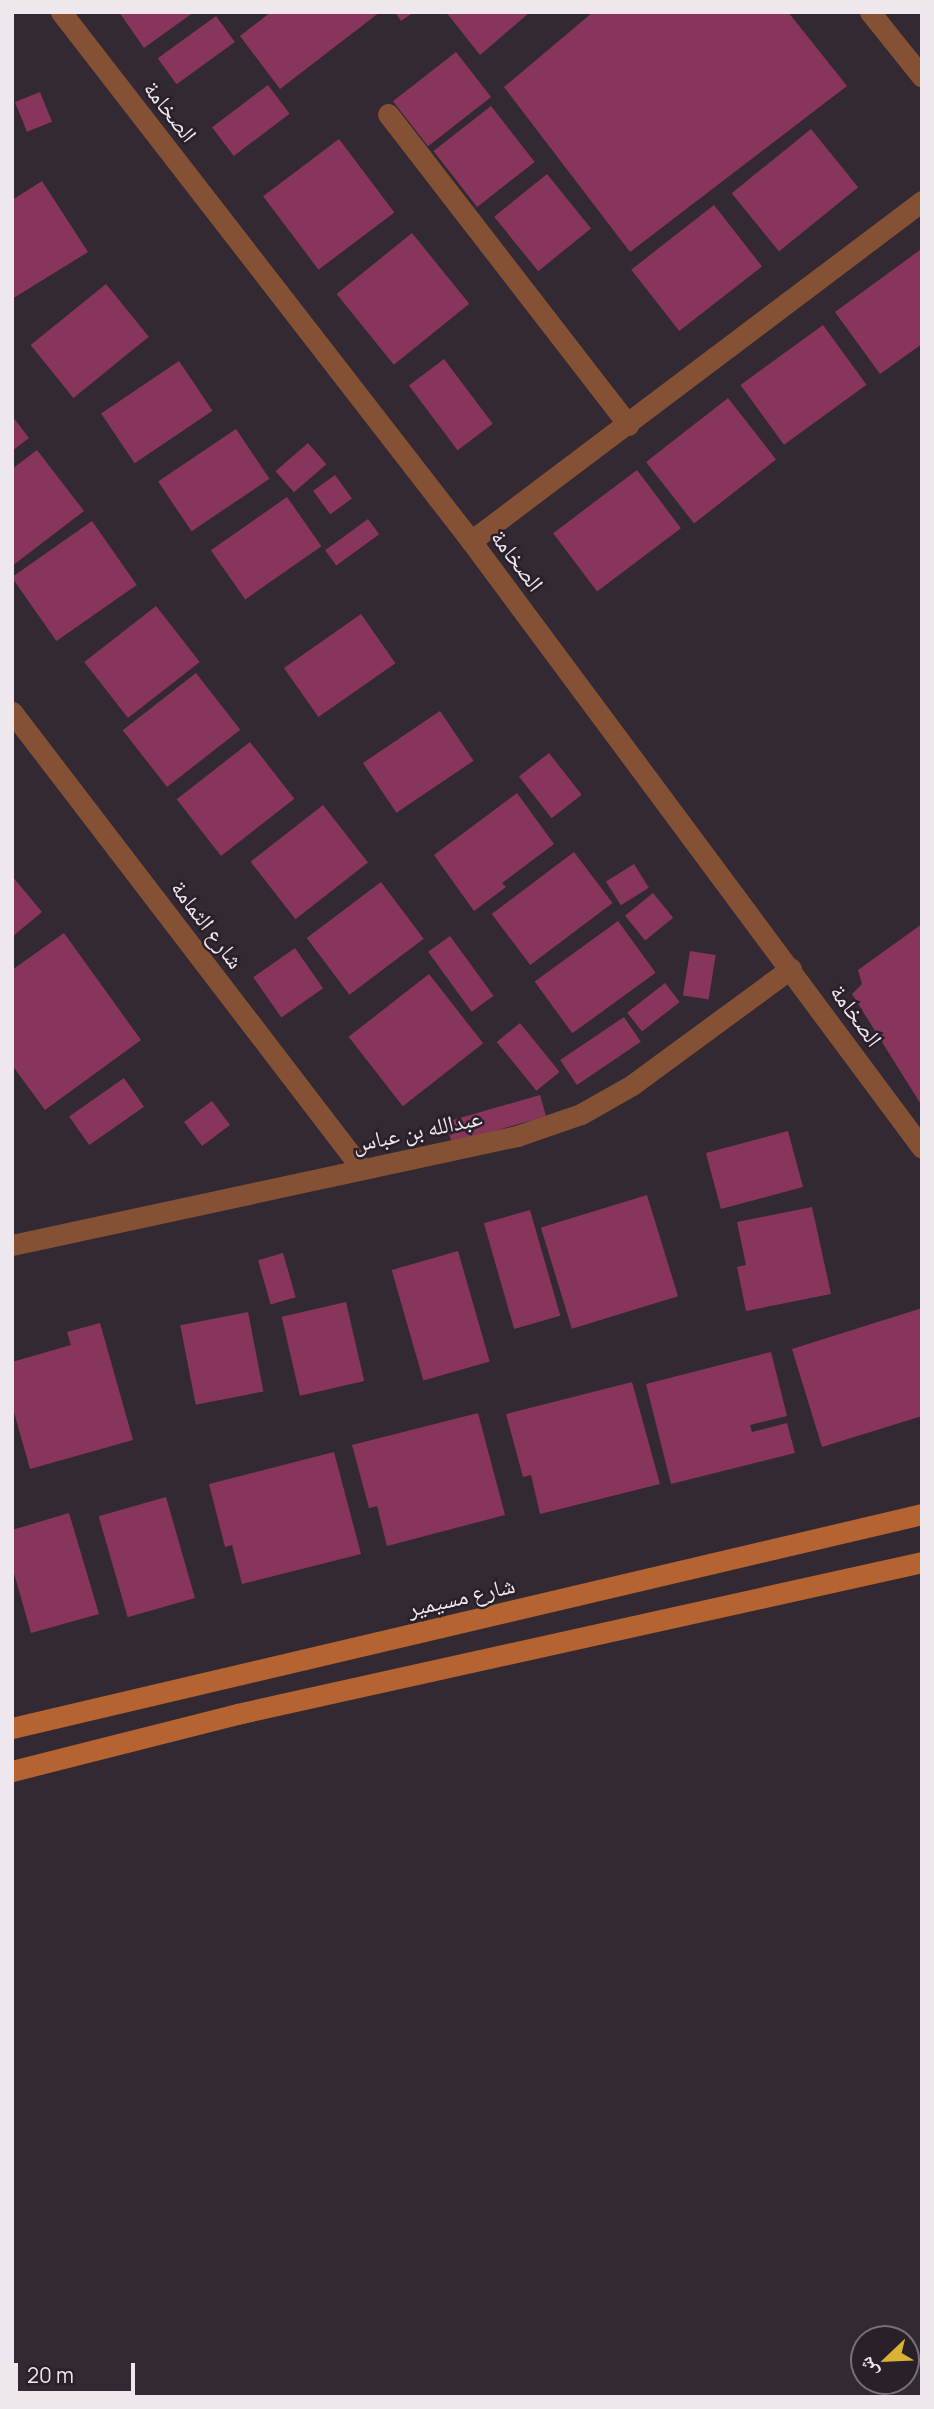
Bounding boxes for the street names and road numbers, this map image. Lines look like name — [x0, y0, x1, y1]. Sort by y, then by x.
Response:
street label: الصخامة — [138, 75, 204, 147]
street label: الصخامة — [486, 524, 550, 596]
street label: شارع الثمامة — [166, 875, 250, 973]
street label: الصخامة — [825, 978, 889, 1052]
street label: عبدالله بن عباس — [350, 1103, 484, 1157]
street label: شارع مسيمير — [405, 1570, 517, 1622]

